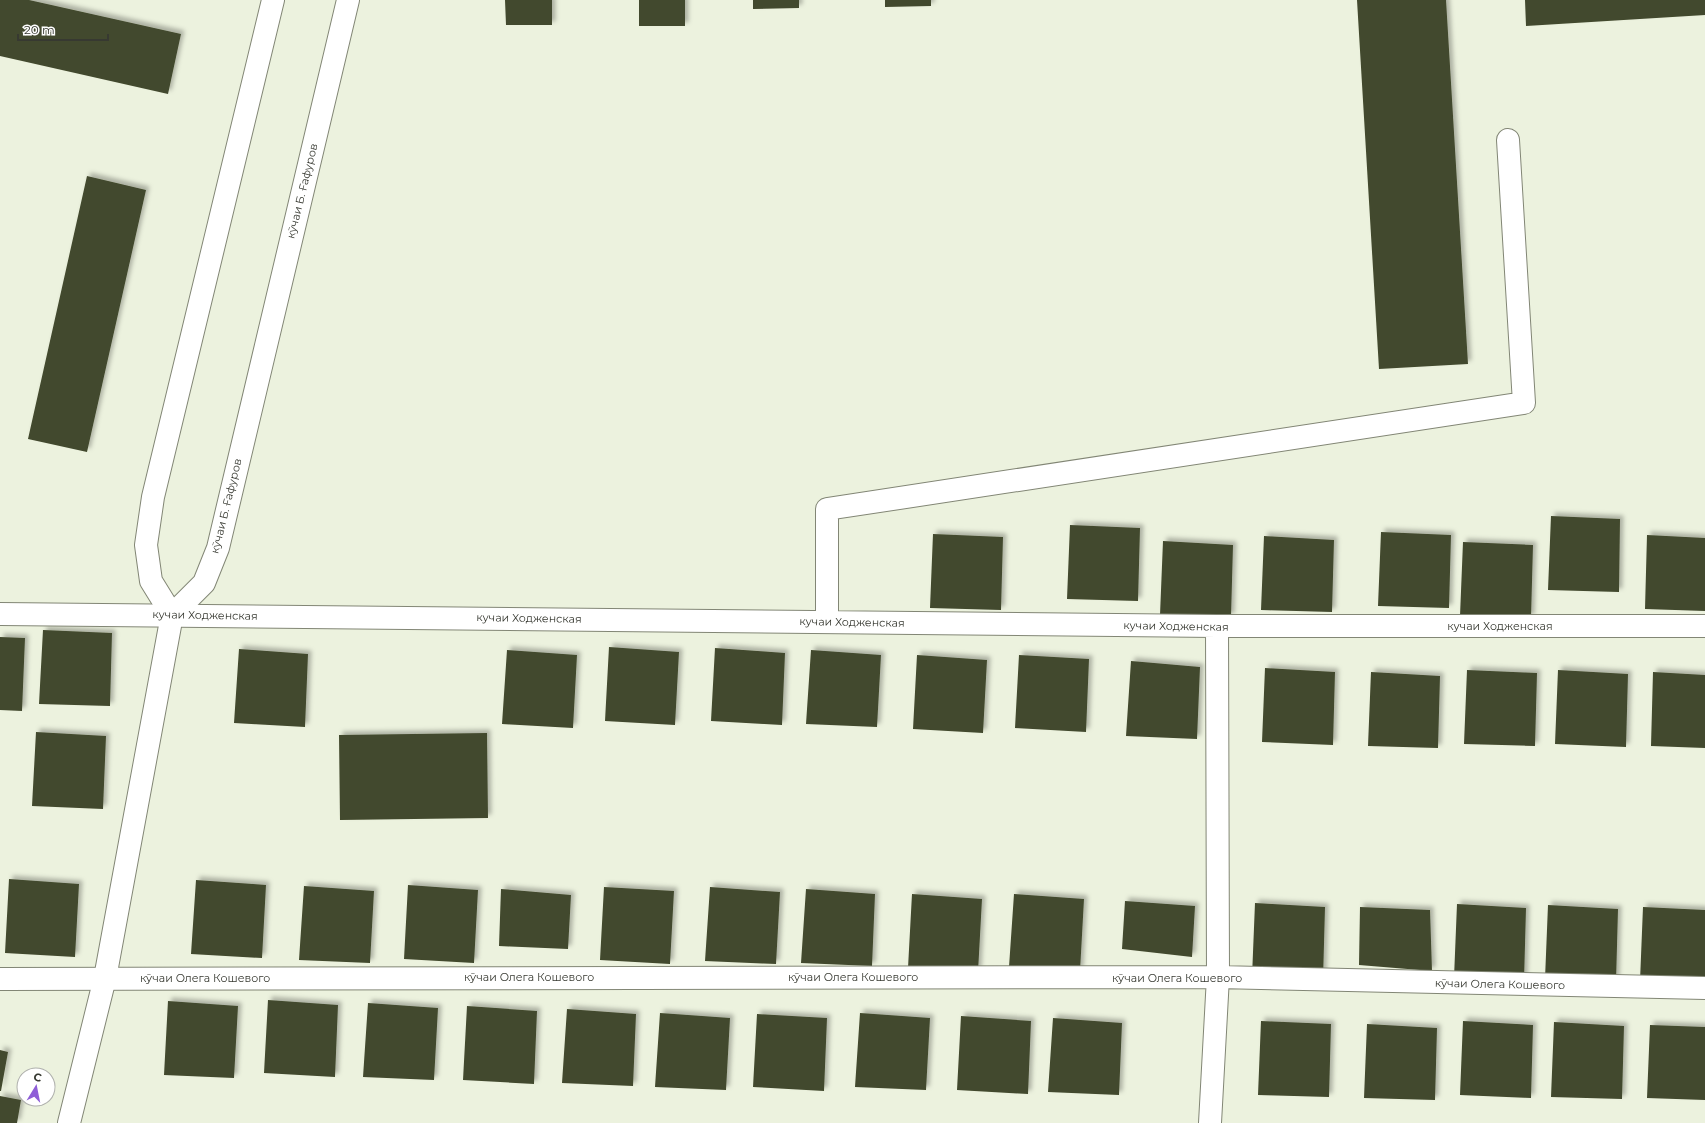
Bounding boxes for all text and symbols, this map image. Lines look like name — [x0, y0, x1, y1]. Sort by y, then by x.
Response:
scale bar — [18, 16, 108, 42]
text: 20 m — [24, 22, 55, 37]
street label: кӯчаи Б. Ғафуров — [283, 142, 321, 240]
street label: кӯчаи Б. Ғафуров — [207, 457, 245, 555]
street label: кучаи Ходженская — [152, 607, 258, 623]
street label: кучаи Ходженская — [476, 610, 582, 626]
street label: кучаи Ходженская — [799, 614, 905, 630]
street label: кучаи Ходженская — [1123, 618, 1229, 634]
street label: кучаи Ходженская — [1447, 619, 1553, 633]
street label: кӯчаи Олега Кошевого — [464, 970, 594, 984]
street label: кӯчаи Олега Кошевого — [788, 970, 918, 984]
street label: кӯчаи Олега Кошевого — [140, 971, 270, 985]
street label: кӯчаи Олега Кошевого — [1112, 971, 1242, 985]
street label: кӯчаи Олега Кошевого — [1435, 976, 1565, 992]
north arrow — [16, 1067, 56, 1107]
text: С — [33, 1070, 43, 1085]

